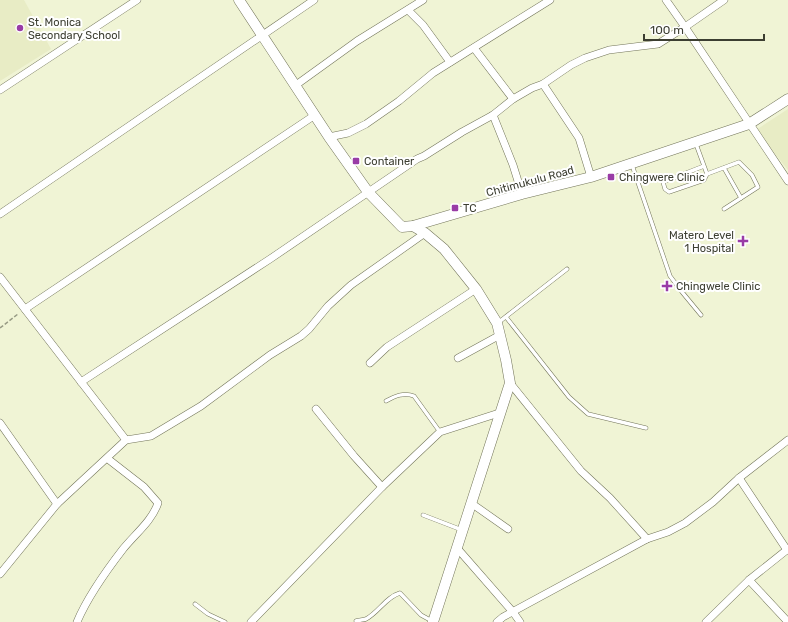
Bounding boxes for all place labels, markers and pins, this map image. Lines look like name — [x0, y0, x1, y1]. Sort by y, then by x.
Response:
place label: St. Monica Secondary School — [28, 16, 120, 42]
marker: St. Monica Secondary School — [15, 23, 25, 33]
place label: Container — [364, 155, 415, 168]
marker: Container — [351, 156, 361, 166]
place label: Chingwere Clinic — [619, 171, 705, 184]
marker: Chingwere Clinic — [606, 172, 616, 182]
place label: TC — [463, 202, 477, 215]
marker: TC — [450, 203, 460, 213]
place label: Matero Level 1 Hospital — [669, 229, 734, 255]
marker: Matero Level 1 Hospital — [737, 235, 749, 247]
marker: Chingwele Clinic — [661, 280, 673, 292]
place label: Chingwele Clinic — [676, 280, 760, 293]

